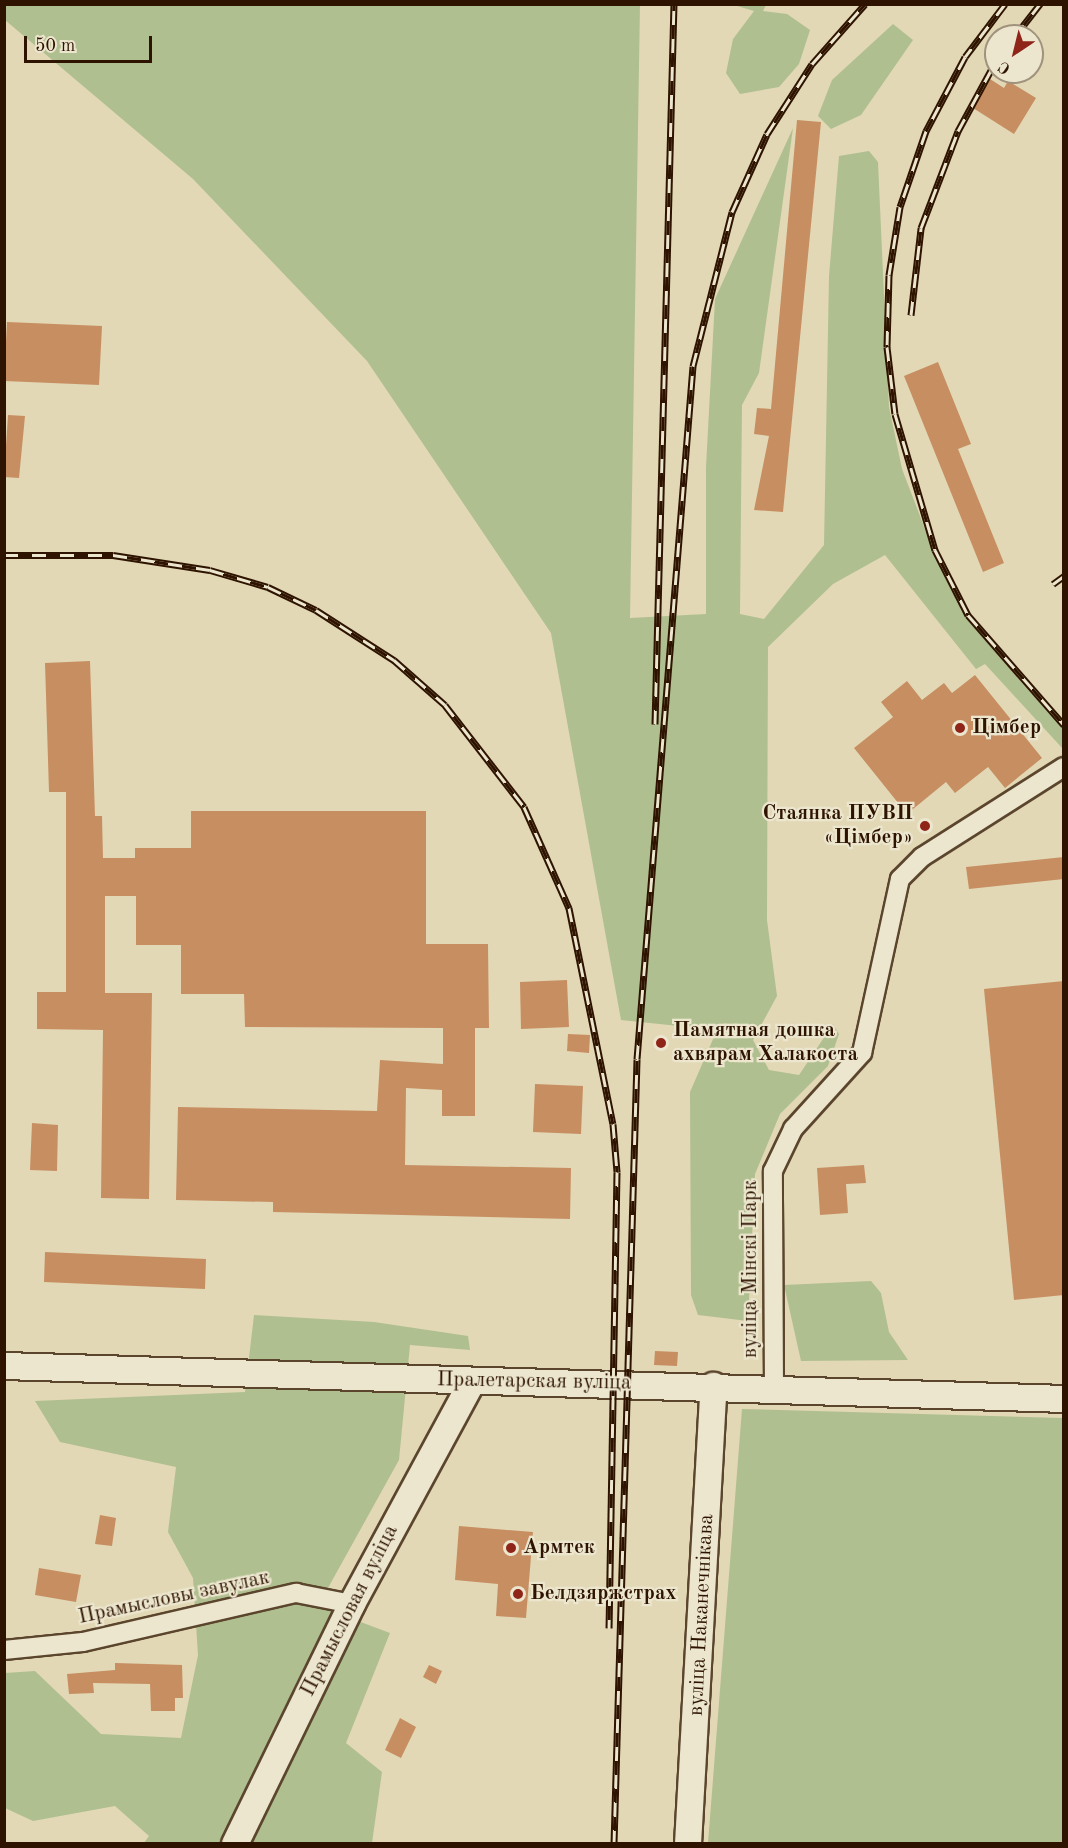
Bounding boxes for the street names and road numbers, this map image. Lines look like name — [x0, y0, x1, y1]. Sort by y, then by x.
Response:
street label: вуліца Мінскі Парк — [738, 1180, 764, 1358]
street label: Пралетарская вуліца — [437, 1368, 631, 1396]
street label: вуліца Наканечнікава — [684, 1513, 720, 1717]
street label: Прамысловая вуліца — [296, 1521, 404, 1701]
street label: Прамысловы завулак — [76, 1565, 272, 1631]

